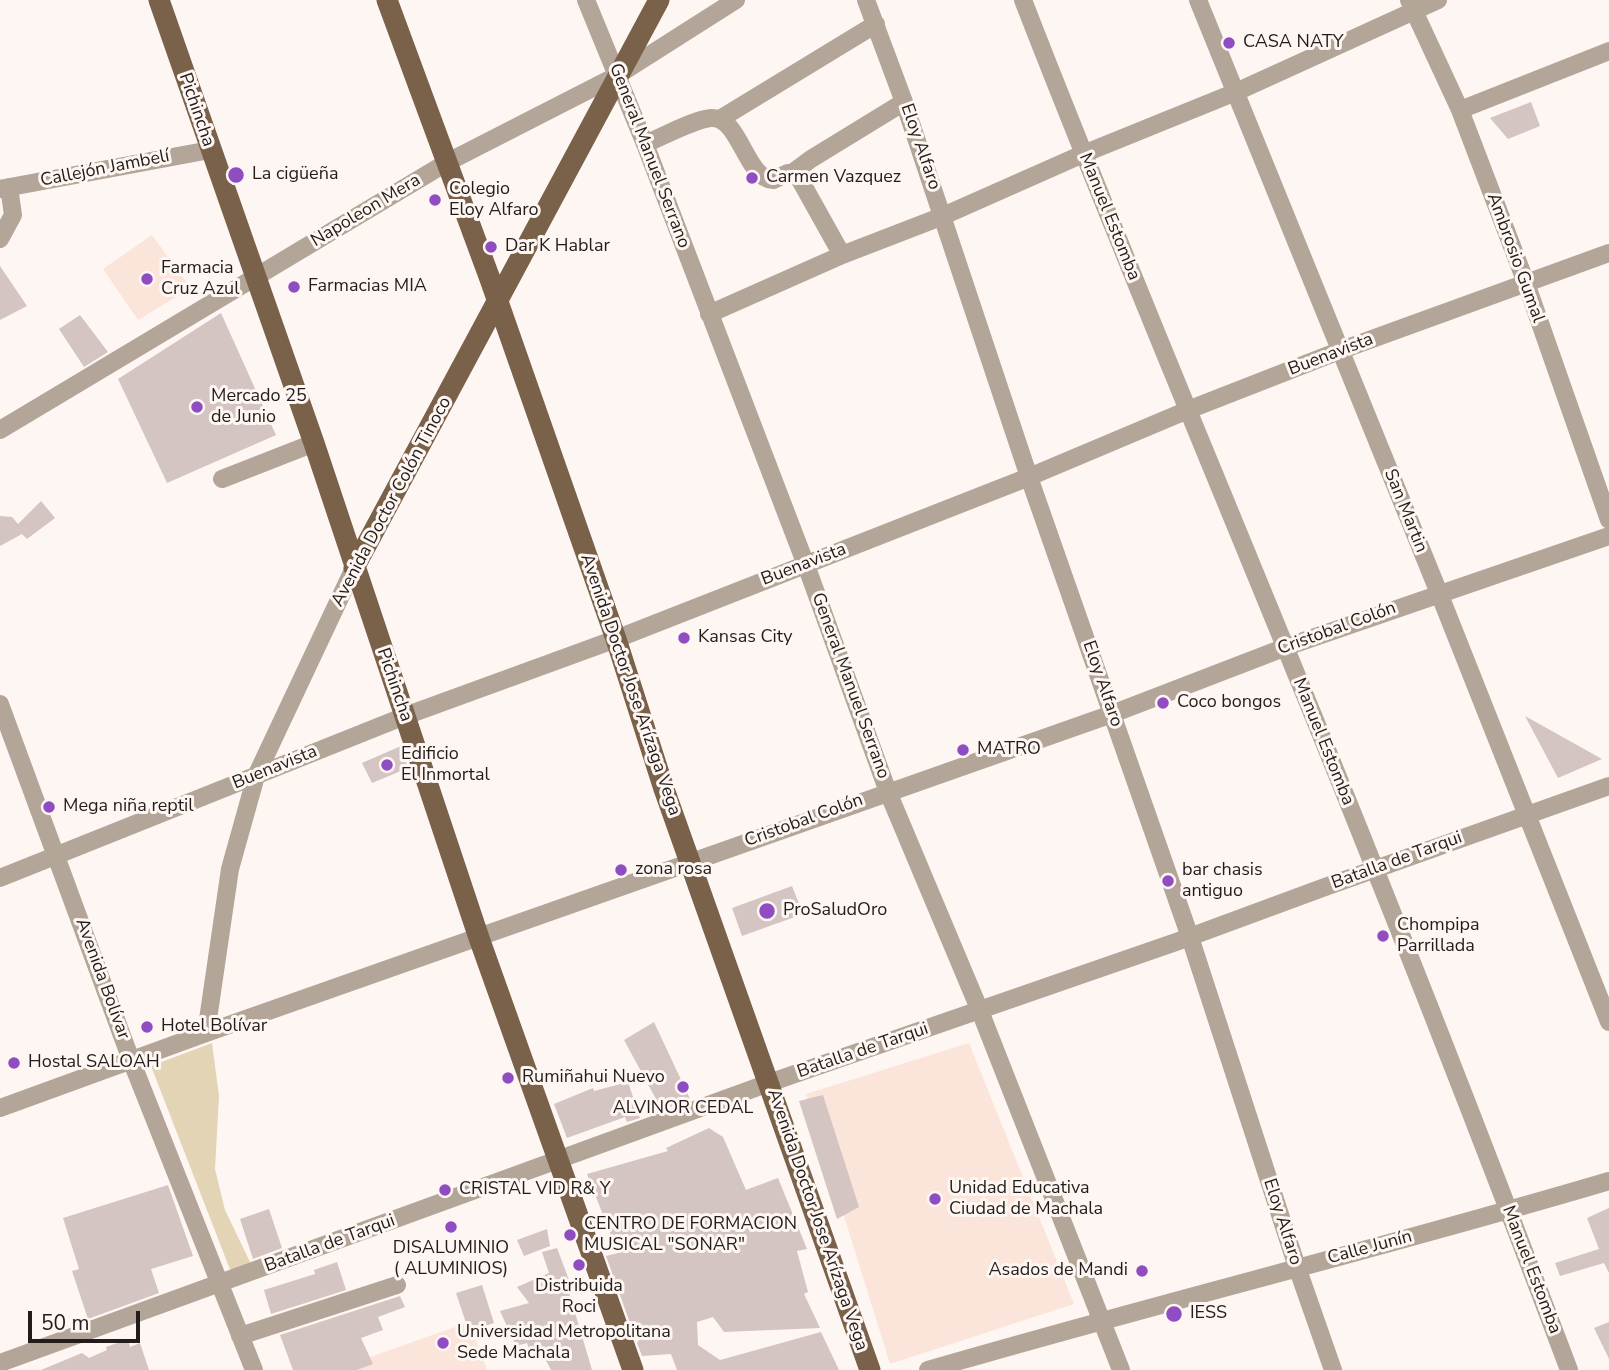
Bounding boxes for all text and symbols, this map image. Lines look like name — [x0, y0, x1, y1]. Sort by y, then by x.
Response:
place label: CASA NATY — [1243, 32, 1343, 54]
marker: CASA NATY — [1221, 35, 1237, 51]
street label: General Manuel Serrano — [604, 61, 694, 251]
street label: Pichincha — [173, 70, 219, 150]
street label: Eloy Alfaro — [895, 101, 945, 193]
street label: Callejón Jambelí — [39, 146, 171, 192]
street label: Manuel Estomba — [1074, 150, 1144, 284]
place label: La cigüeña — [252, 164, 338, 186]
marker: La cigüeña — [226, 165, 246, 185]
place label: Carmen Vazquez — [766, 167, 901, 189]
street label: Napoleon Mera — [307, 170, 425, 252]
marker: Carmen Vazquez — [744, 170, 760, 186]
place label: Colegio Eloy Alfaro — [449, 179, 539, 222]
street label: Ambrosio Gumal — [1482, 190, 1548, 326]
marker: Colegio Eloy Alfaro — [427, 192, 443, 208]
place label: Dar K Hablar — [505, 236, 610, 258]
marker: Dar K Hablar — [483, 239, 499, 255]
place label: Farmacia Cruz Azul — [161, 258, 239, 300]
marker: Farmacia Cruz Azul — [139, 271, 155, 287]
place label: Farmacias MIA — [308, 276, 427, 298]
marker: Farmacias MIA — [286, 279, 302, 295]
street label: Buenavista — [1285, 329, 1377, 381]
place label: Mercado 25 de Junio — [211, 386, 307, 428]
street label: Avenida Doctor Colón Tinoco — [327, 393, 457, 611]
marker: Mercado 25 de Junio — [189, 399, 205, 415]
street label: San Martin — [1379, 466, 1431, 556]
street label: Buenavista — [758, 539, 850, 591]
street label: Avenida Doctor Jose Arízaga Vega — [575, 551, 685, 819]
street label: General Manuel Serrano — [806, 590, 894, 782]
street label: Cristobal Colón — [1275, 598, 1399, 660]
place label: Kansas City — [698, 627, 792, 649]
marker: Kansas City — [676, 630, 692, 646]
street label: Eloy Alfaro — [1077, 638, 1127, 730]
street label: Pichincha — [371, 645, 417, 725]
street label: Manuel Estomba — [1288, 675, 1358, 809]
place label: Coco bongos — [1177, 692, 1281, 714]
marker: Coco bongos — [1155, 695, 1171, 711]
place label: MATRO — [977, 739, 1041, 761]
street label: Buenavista — [230, 741, 320, 795]
marker: MATRO — [955, 742, 971, 758]
place label: Edificio El Inmortal — [401, 744, 490, 786]
marker: Edificio El Inmortal — [379, 757, 395, 773]
street label: Cristobal Colón — [742, 790, 866, 852]
place label: Mega niña reptil — [63, 796, 194, 818]
marker: Mega niña reptil — [41, 799, 57, 815]
street label: Batalla de Tarqui — [1329, 827, 1465, 895]
place label: zona rosa — [635, 859, 712, 881]
place label: bar chasis antiguo — [1182, 860, 1263, 903]
marker: zona rosa — [613, 862, 629, 878]
marker: bar chasis antiguo — [1160, 873, 1176, 889]
place label: ProSaludOro — [783, 900, 887, 922]
marker: ProSaludOro — [757, 901, 777, 921]
place label: Chompipa Parrillada — [1397, 915, 1479, 958]
street label: Avenida Bolívar — [70, 916, 134, 1042]
marker: Chompipa Parrillada — [1375, 928, 1391, 944]
place label: Hotel Bolívar — [161, 1016, 267, 1038]
street label: Batalla de Tarqui — [795, 1018, 931, 1084]
marker: Hotel Bolívar — [139, 1019, 155, 1035]
place label: Hostal SALOAH — [28, 1052, 160, 1074]
marker: Hostal SALOAH — [6, 1055, 22, 1071]
place label: Rumiñahui Nuevo — [522, 1067, 665, 1089]
marker: Rumiñahui Nuevo — [500, 1070, 516, 1086]
marker: ALVINOR CEDAL — [675, 1079, 691, 1095]
street label: Avenida Doctor Jose Arízaga Vega — [762, 1086, 872, 1354]
place label: ALVINOR CEDAL — [613, 1098, 753, 1120]
street label: Eloy Alfaro — [1258, 1176, 1306, 1268]
place label: Unidad Educativa Ciudad de Machala — [949, 1178, 1103, 1220]
place label: CRISTAL VID R& Y — [459, 1179, 610, 1201]
marker: CRISTAL VID R& Y — [437, 1182, 453, 1198]
marker: Unidad Educativa Ciudad de Machala — [927, 1191, 943, 1207]
street label: Manuel Estomba — [1497, 1203, 1565, 1337]
street label: Batalla de Tarqui — [262, 1210, 398, 1278]
place label: CENTRO DE FORMACION MUSICAL "SONAR" — [584, 1214, 797, 1256]
marker: DISALUMINIO ( ALUMINIOS) — [443, 1219, 459, 1235]
street label: Calle Junín — [1325, 1226, 1415, 1270]
marker: CENTRO DE FORMACION MUSICAL "SONAR" — [562, 1227, 578, 1243]
place label: DISALUMINIO ( ALUMINIOS) — [393, 1238, 509, 1280]
marker: Distribuida Roci — [571, 1257, 587, 1273]
place label: Asados de Mandi — [988, 1260, 1128, 1282]
marker: Asados de Mandi — [1134, 1263, 1150, 1279]
place label: Distribuida Roci — [535, 1276, 623, 1318]
scale bar — [32, 1296, 144, 1340]
place label: IESS — [1190, 1303, 1227, 1325]
marker: IESS — [1164, 1304, 1184, 1324]
text: 50 m — [41, 1309, 90, 1337]
place label: Universidad Metropolitana Sede Machala — [457, 1322, 671, 1364]
marker: Universidad Metropolitana Sede Machala — [435, 1335, 451, 1351]

